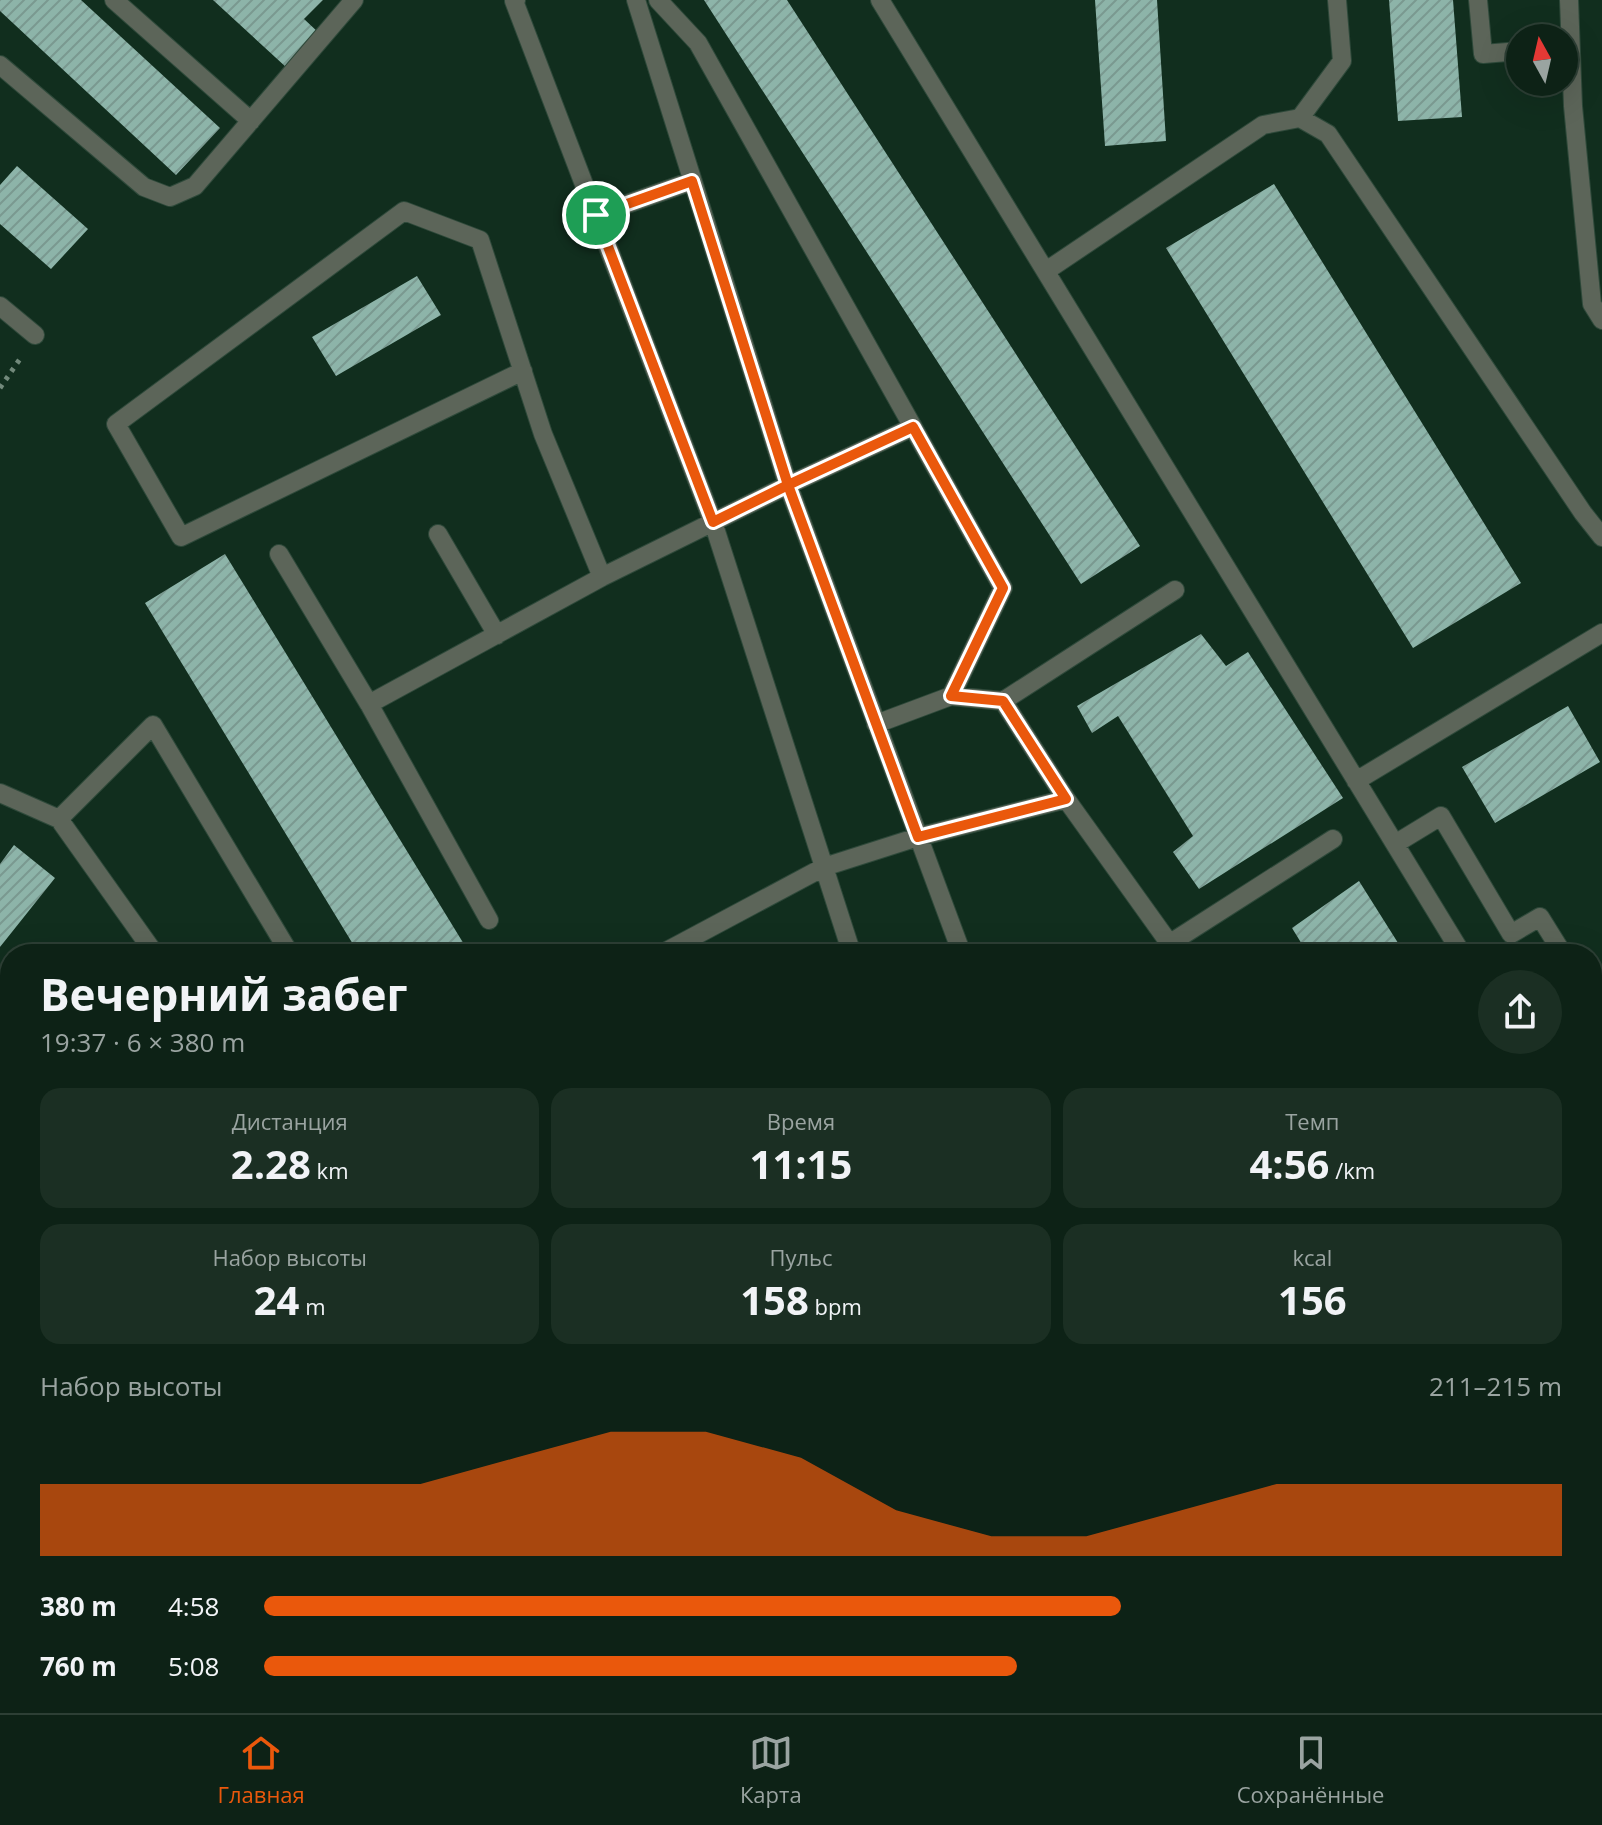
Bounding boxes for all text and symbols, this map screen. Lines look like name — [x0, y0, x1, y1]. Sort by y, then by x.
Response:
north arrow — [1506, 24, 1578, 96]
map controls — [1506, 24, 1578, 96]
pin — [562, 181, 630, 249]
icon: arrive — [574, 193, 618, 237]
text: Вечерний забег — [40, 964, 408, 1024]
button: share — [1478, 970, 1562, 1054]
text: 19:37 · 6 × 380 m — [40, 1024, 245, 1060]
text: Дистанция — [232, 1106, 348, 1136]
text: Время — [767, 1106, 835, 1136]
text: Темп — [1285, 1106, 1339, 1136]
text: 2.28 — [231, 1136, 311, 1191]
text: 11:15 — [750, 1136, 852, 1191]
text: 4:56 — [1249, 1136, 1329, 1191]
text: km — [311, 1155, 349, 1185]
text: /km — [1329, 1155, 1375, 1185]
text: Набор высоты — [212, 1242, 367, 1272]
text: Пульс — [769, 1242, 833, 1272]
text: kcal — [1292, 1242, 1332, 1272]
text: 24 — [254, 1272, 299, 1327]
text: 158 — [740, 1272, 809, 1327]
text: 156 — [1278, 1272, 1347, 1327]
text: m — [299, 1291, 326, 1321]
text: bpm — [809, 1291, 862, 1321]
text: Набор высоты — [40, 1368, 223, 1404]
text: 211–215 m — [1429, 1368, 1562, 1404]
text: 380 m — [40, 1588, 117, 1624]
text: 4:58 — [168, 1588, 219, 1624]
text: 760 m — [40, 1648, 117, 1684]
text: 5:08 — [168, 1648, 219, 1684]
tab: Главная — [218, 1731, 305, 1809]
tab: Карта — [740, 1731, 802, 1809]
tab: Сохранённые — [1237, 1731, 1384, 1809]

